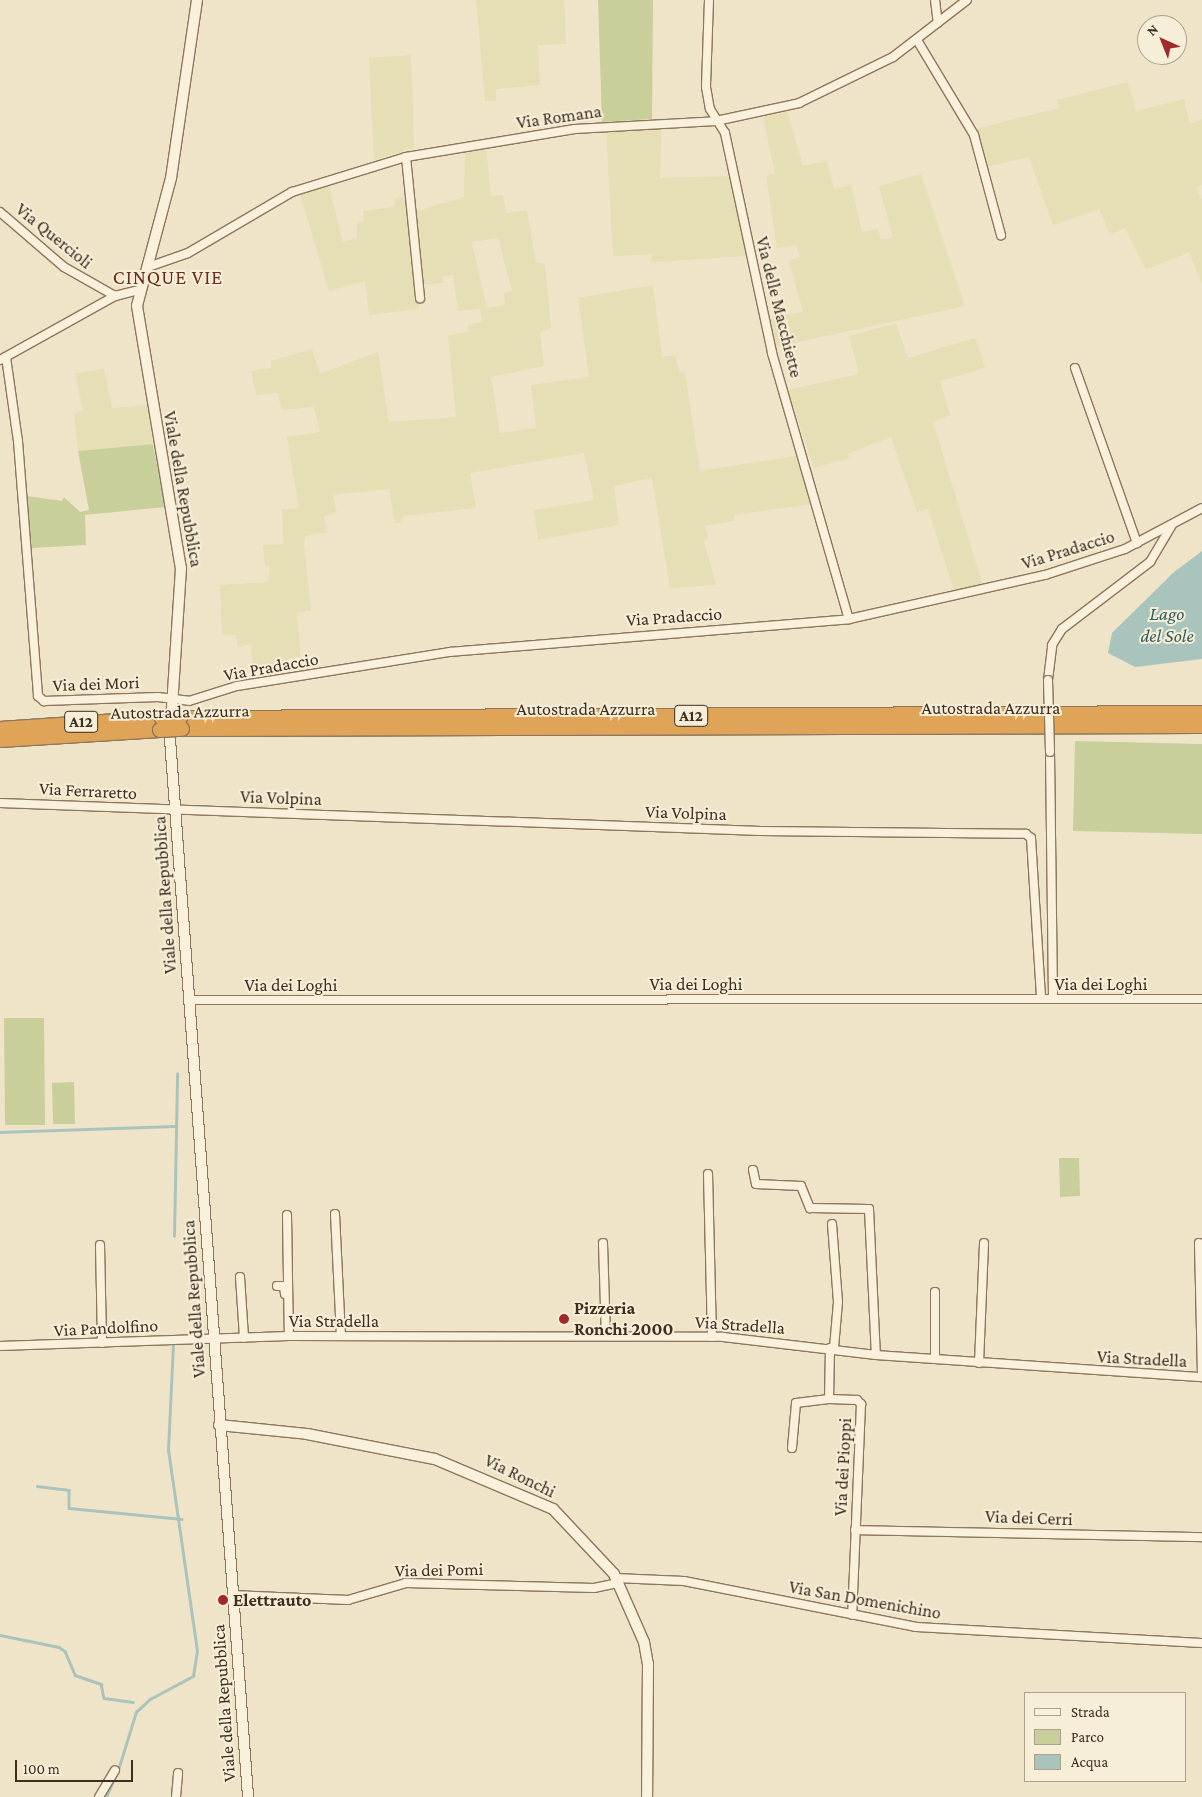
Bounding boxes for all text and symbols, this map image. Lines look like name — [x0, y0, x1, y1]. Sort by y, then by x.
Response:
north arrow — [1137, 15, 1187, 65]
text: N — [1143, 21, 1161, 39]
street label: Via Romana — [515, 100, 603, 134]
street label: Via Quercioli — [11, 199, 97, 273]
street label: Via delle Macchiette — [751, 234, 807, 380]
district label: CINQUE VIE — [112, 265, 224, 289]
street label: Viale della Repubblica — [159, 409, 207, 569]
street label: Via Pradaccio — [1019, 526, 1117, 574]
street label: Via Pradaccio — [625, 603, 723, 631]
water label: Lago del Sole — [1140, 603, 1194, 647]
street label: Via Pradaccio — [222, 648, 320, 686]
street label: Via dei Mori — [52, 672, 140, 696]
street label: Autostrada Azzurra — [922, 697, 1060, 719]
street label: Autostrada Azzurra — [517, 698, 655, 720]
street label: Autostrada Azzurra — [110, 700, 250, 724]
road number: A12 — [674, 702, 708, 729]
road number: A12 — [64, 709, 98, 736]
street label: Via Ferraretto — [38, 778, 138, 804]
street label: Via Volpina — [240, 786, 322, 810]
street label: Via Volpina — [645, 801, 727, 825]
street label: Viale della Repubblica — [149, 815, 181, 975]
street label: Via dei Loghi — [650, 973, 742, 995]
street label: Via dei Loghi — [1055, 973, 1147, 995]
street label: Via dei Loghi — [245, 974, 337, 996]
street label: Viale della Repubblica — [178, 1219, 210, 1379]
place label: Pizzeria Ronchi 2000 — [574, 1298, 673, 1340]
street label: Via Stradella — [289, 1310, 379, 1332]
street label: Via Stradella — [694, 1311, 786, 1339]
marker: Pizzeria Ronchi 2000 — [558, 1313, 570, 1325]
street label: Via Pandolfino — [53, 1314, 159, 1342]
street label: Via Stradella — [1096, 1346, 1188, 1372]
street label: Via dei Pioppi — [830, 1417, 856, 1517]
street label: Via Ronchi — [481, 1450, 559, 1502]
street label: Via dei Cerri — [985, 1506, 1073, 1530]
street label: Via dei Pomi — [394, 1558, 484, 1582]
street label: Via San Domenichino — [787, 1576, 943, 1624]
place label: Elettrauto — [233, 1589, 311, 1611]
marker: Elettrauto — [217, 1594, 229, 1606]
street label: Viale della Repubblica — [208, 1623, 240, 1783]
legend — [1024, 1692, 1187, 1782]
text: Strada — [1071, 1704, 1110, 1720]
text: Parco — [1071, 1729, 1104, 1745]
scale bar — [18, 1750, 135, 1782]
text: Acqua — [1071, 1754, 1108, 1770]
text: 100 m — [23, 1761, 60, 1777]

